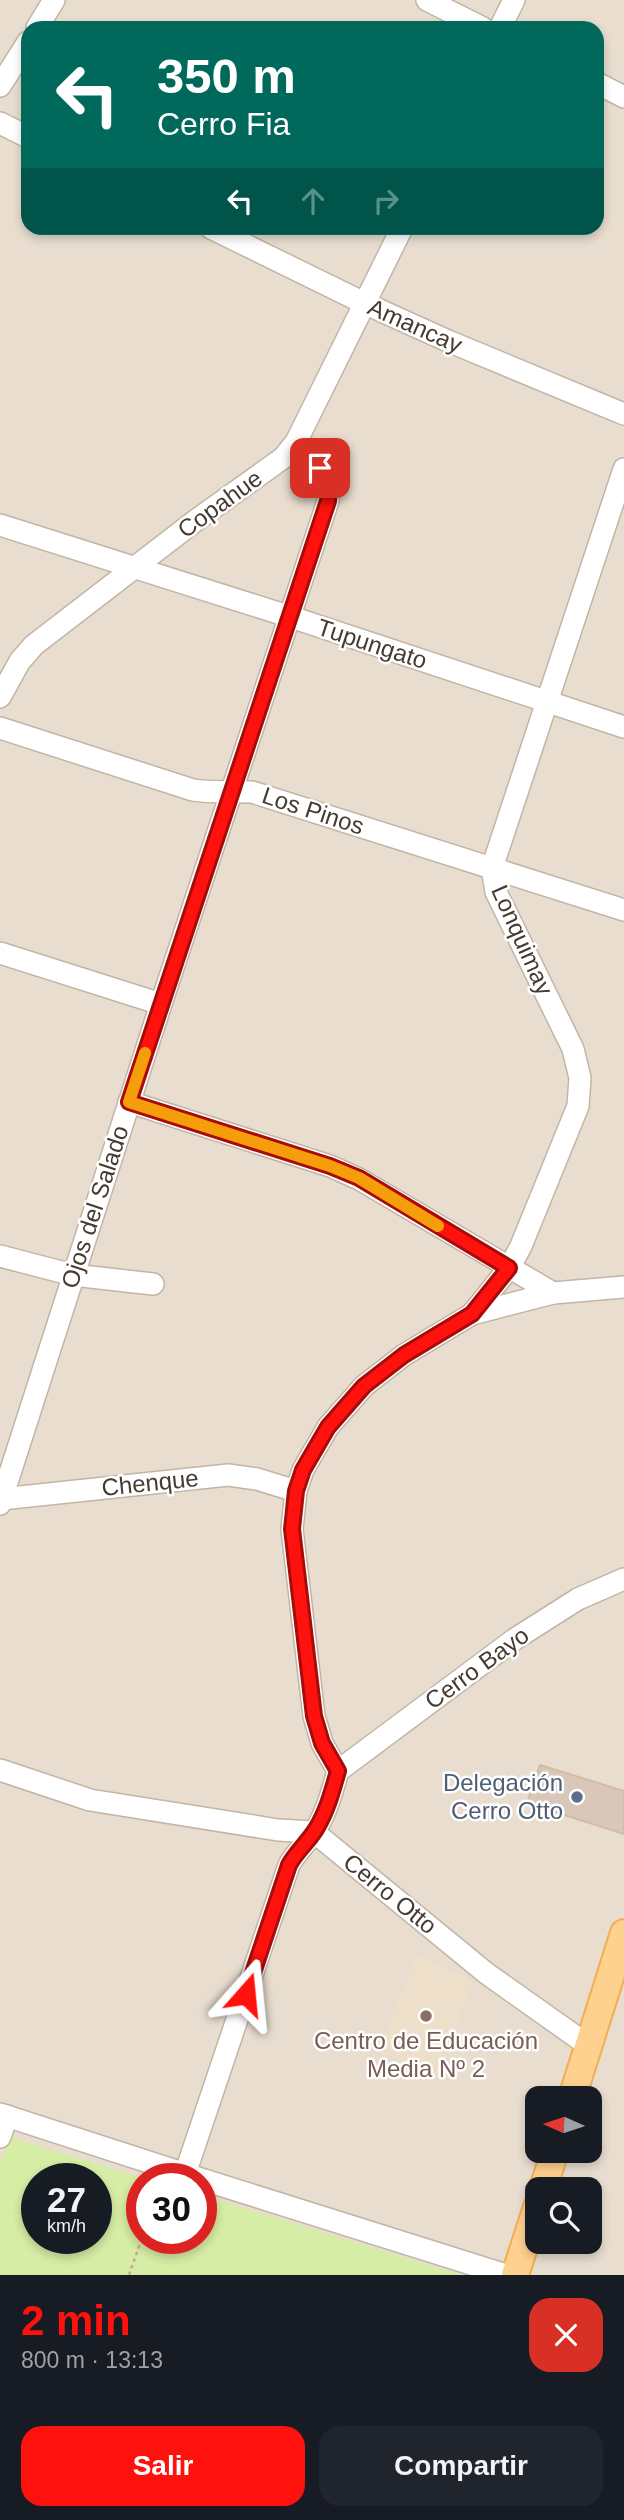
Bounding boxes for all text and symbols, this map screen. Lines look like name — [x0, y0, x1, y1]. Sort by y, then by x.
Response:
icon: left — [42, 49, 133, 140]
text: 350 m — [157, 49, 296, 103]
text: Cerro Fia — [157, 106, 290, 142]
icon: left — [221, 182, 259, 220]
icon: ahead — [294, 182, 332, 220]
icon: right — [367, 182, 405, 220]
street label: Amancay — [364, 293, 466, 358]
pin — [290, 438, 350, 498]
icon: arrive — [301, 449, 339, 487]
street label: Copahue — [172, 464, 267, 543]
street label: Tupungato — [314, 613, 430, 674]
street label: Los Pinos — [259, 781, 367, 840]
street label: Lonquimay — [486, 881, 559, 999]
street label: Ojos del Salado — [56, 1122, 134, 1292]
street label: Chenque — [100, 1464, 200, 1501]
street label: Cerro Bayo — [420, 1621, 534, 1714]
place label: Delegación Cerro Otto — [443, 1769, 563, 1824]
marker: Delegación Cerro Otto — [569, 1789, 585, 1805]
street label: Cerro Otto — [338, 1848, 442, 1939]
position arrow — [209, 1957, 283, 2031]
marker: Centro de Educación Media Nº 2 — [418, 2008, 434, 2024]
place label: Centro de Educación Media Nº 2 — [314, 2027, 538, 2082]
north arrow — [525, 2086, 602, 2163]
map controls — [525, 2086, 602, 2254]
speed limit sign: 30 — [126, 2163, 217, 2254]
button: search — [525, 2177, 602, 2254]
text: 27 — [47, 2180, 86, 2219]
text: km/h — [47, 2216, 86, 2236]
text: 2 min — [21, 2297, 131, 2344]
button: close — [529, 2298, 603, 2372]
text: 800 m · 13:13 — [21, 2347, 163, 2373]
button: Salir — [21, 2426, 305, 2506]
button: Compartir — [319, 2426, 603, 2506]

